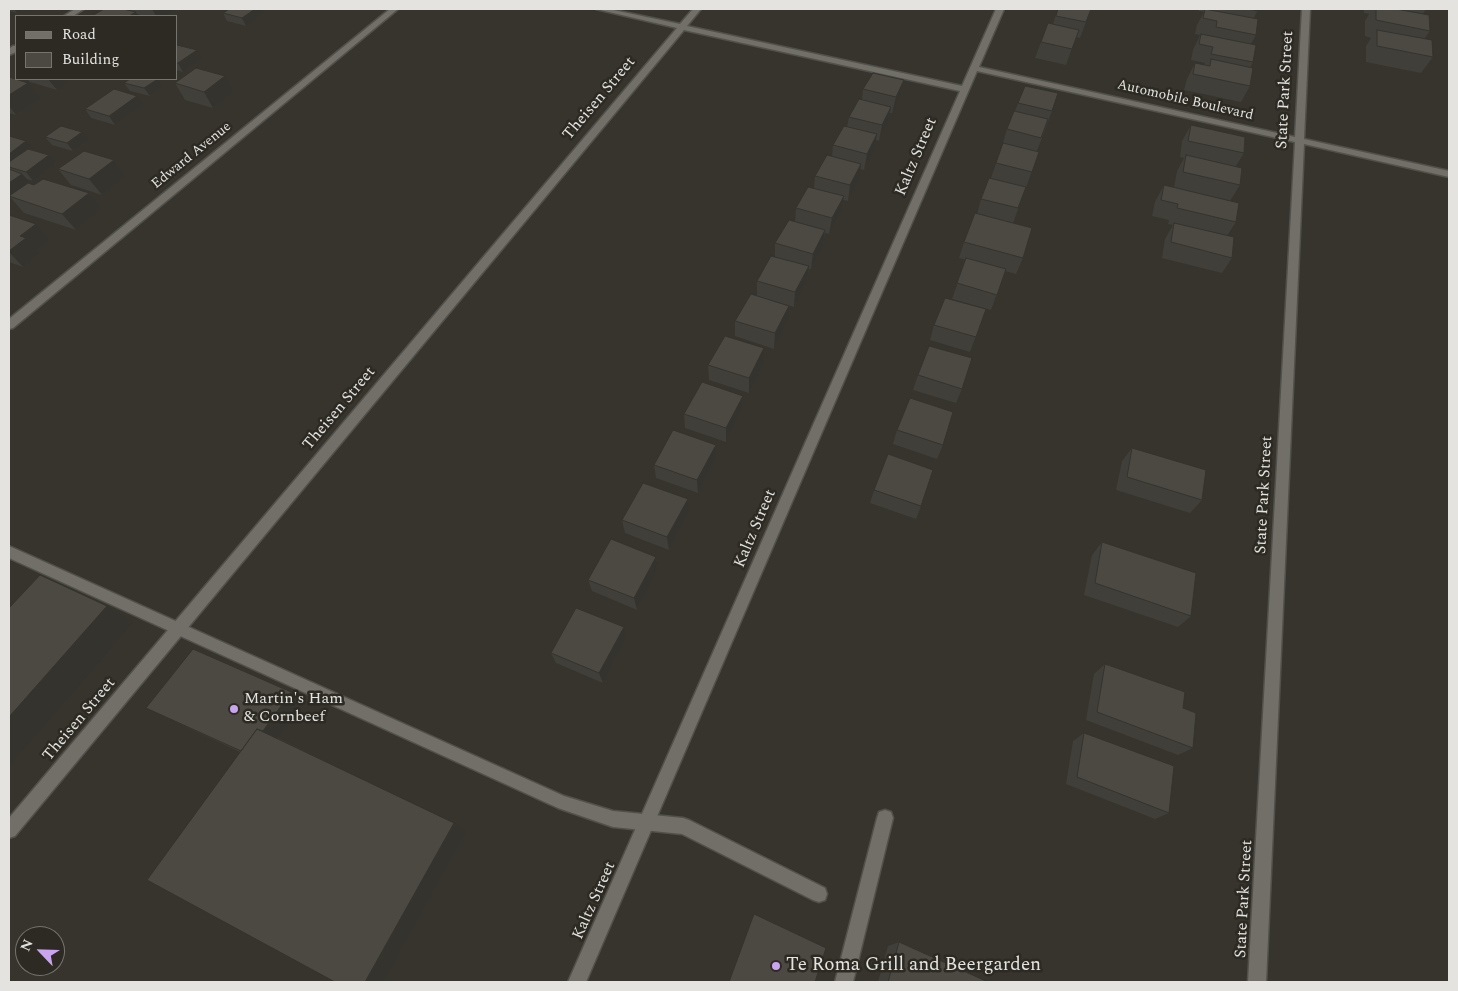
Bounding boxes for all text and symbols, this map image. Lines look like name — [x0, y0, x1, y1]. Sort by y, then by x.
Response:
legend — [15, 15, 178, 80]
text: Road — [62, 23, 96, 46]
street label: State Park Street — [1273, 30, 1299, 150]
text: Building — [62, 48, 119, 71]
street label: Theisen Street — [560, 53, 640, 145]
street label: Automobile Boulevard — [1115, 77, 1255, 125]
street label: Kaltz Street — [892, 115, 942, 199]
street label: Edward Avenue — [149, 119, 235, 193]
street label: Theisen Street — [300, 363, 380, 455]
street label: State Park Street — [1252, 435, 1278, 555]
street label: Kaltz Street — [731, 487, 781, 571]
street label: Theisen Street — [40, 674, 120, 766]
place label: Martin's Ham & Cornbeef — [244, 690, 343, 728]
marker: Martin's Ham & Cornbeef — [228, 703, 240, 715]
street label: State Park Street — [1232, 839, 1258, 959]
street label: Kaltz Street — [569, 859, 621, 943]
north arrow — [15, 926, 65, 976]
text: N — [15, 936, 39, 955]
place label: Te Roma Grill and Beergarden — [786, 955, 1041, 977]
marker: Te Roma Grill and Beergarden — [770, 960, 782, 972]

